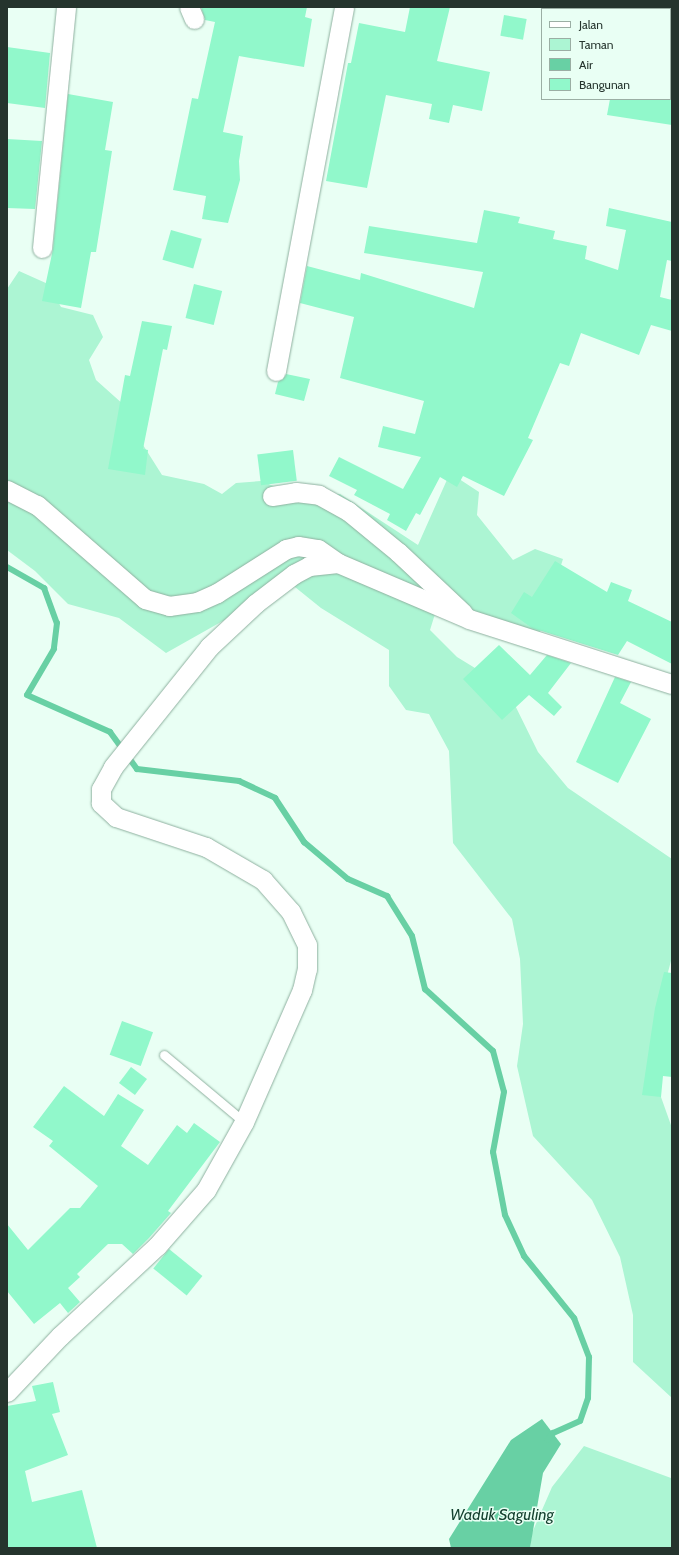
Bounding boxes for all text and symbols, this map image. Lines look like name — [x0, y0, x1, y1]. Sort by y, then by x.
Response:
legend — [541, 8, 671, 100]
text: Jalan — [579, 17, 603, 32]
text: Taman — [579, 37, 613, 52]
text: Air — [579, 57, 593, 72]
text: Bangunan — [579, 77, 630, 92]
water label: Waduk Saguling — [450, 1505, 554, 1525]

